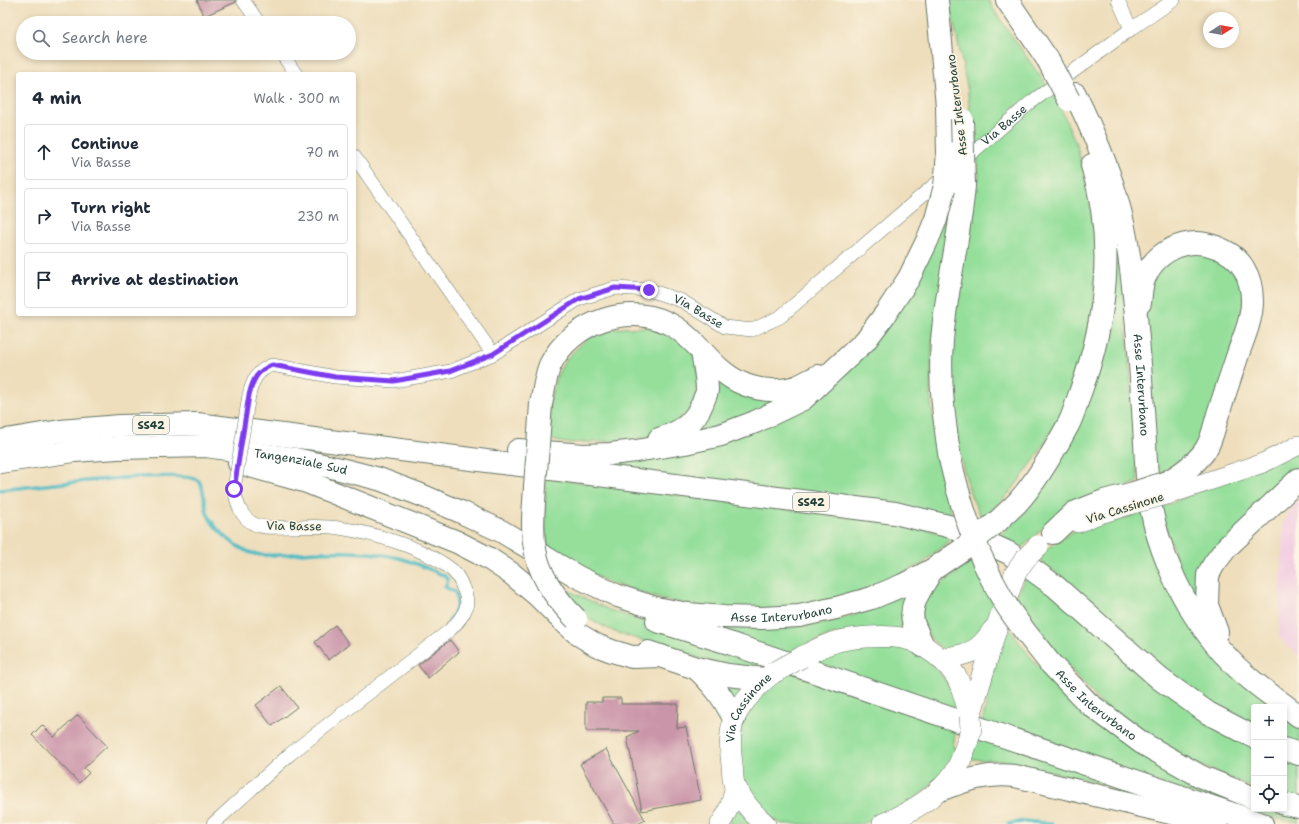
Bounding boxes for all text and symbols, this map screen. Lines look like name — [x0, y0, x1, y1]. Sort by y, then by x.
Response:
north arrow — [1203, 12, 1239, 48]
search box — [16, 16, 356, 60]
icon: search — [30, 27, 52, 49]
text: Search here — [62, 28, 148, 48]
street label: Asse Interurbano — [943, 53, 971, 157]
text: 4 min — [32, 87, 82, 109]
text: Walk · 300 m — [253, 90, 340, 107]
street label: Via Basse — [978, 101, 1031, 149]
text: Continue — [71, 134, 139, 154]
icon: ahead — [33, 141, 55, 163]
text: 70 m — [305, 144, 339, 161]
text: Via Basse — [71, 154, 131, 171]
text: Turn right — [71, 198, 151, 218]
icon: right — [33, 205, 55, 227]
text: 230 m — [297, 208, 339, 225]
text: Via Basse — [71, 218, 131, 235]
icon: arrive — [33, 269, 55, 291]
text: Arrive at destination — [71, 270, 239, 290]
route end — [640, 281, 658, 299]
street label: Via Basse — [671, 291, 727, 332]
street label: Asse Interurbano — [1130, 333, 1153, 436]
road number: SS42 — [133, 416, 169, 434]
street label: Tangenziale Sud — [253, 445, 350, 479]
route start — [225, 480, 243, 498]
street label: Via Cassinone — [1084, 488, 1166, 527]
road number: SS42 — [793, 493, 829, 511]
street label: Via Basse — [266, 518, 322, 534]
street label: Asse Interurbano — [730, 601, 834, 626]
street label: Asse Interurbano — [1052, 666, 1140, 744]
street label: Via Cassinone — [722, 669, 775, 743]
map controls — [1251, 704, 1287, 812]
button: + — [1251, 704, 1287, 740]
button: − — [1251, 740, 1287, 776]
button: locate — [1251, 776, 1287, 812]

